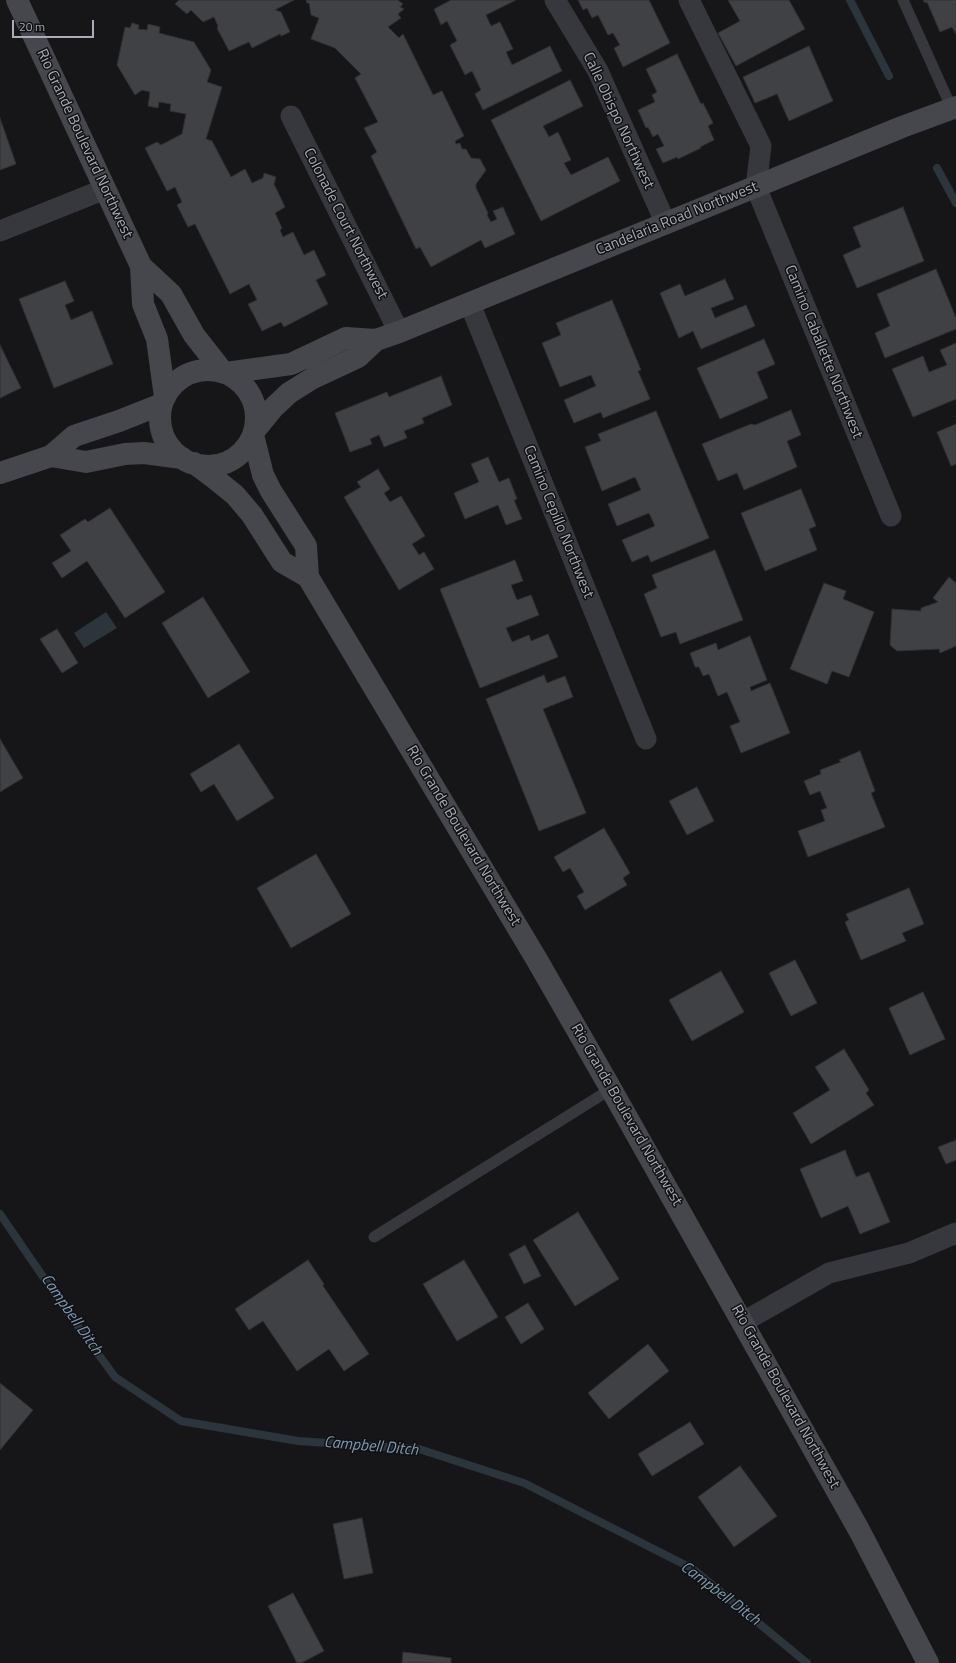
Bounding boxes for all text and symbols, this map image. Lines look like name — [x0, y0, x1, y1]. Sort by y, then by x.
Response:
scale bar — [14, 12, 96, 38]
text: 20 m — [19, 17, 45, 36]
street label: Rio Grande Boulevard Northwest — [32, 46, 136, 242]
street label: Calle Obispo Northwest — [579, 50, 657, 192]
street label: Colonade Court Northwest — [299, 146, 391, 302]
street label: Candelaria Road Northwest — [593, 178, 761, 260]
street label: Camino Caballette Northwest — [780, 263, 866, 441]
street label: Camino Cepillo Northwest — [519, 443, 597, 601]
street label: Rio Grande Boulevard Northwest — [402, 743, 524, 929]
street label: Rio Grande Boulevard Northwest — [566, 1021, 686, 1209]
water label: Campbell Ditch — [36, 1271, 106, 1359]
street label: Rio Grande Boulevard Northwest — [727, 1302, 843, 1492]
water label: Campbell Ditch — [323, 1433, 419, 1461]
water label: Campbell Ditch — [676, 1558, 764, 1630]

